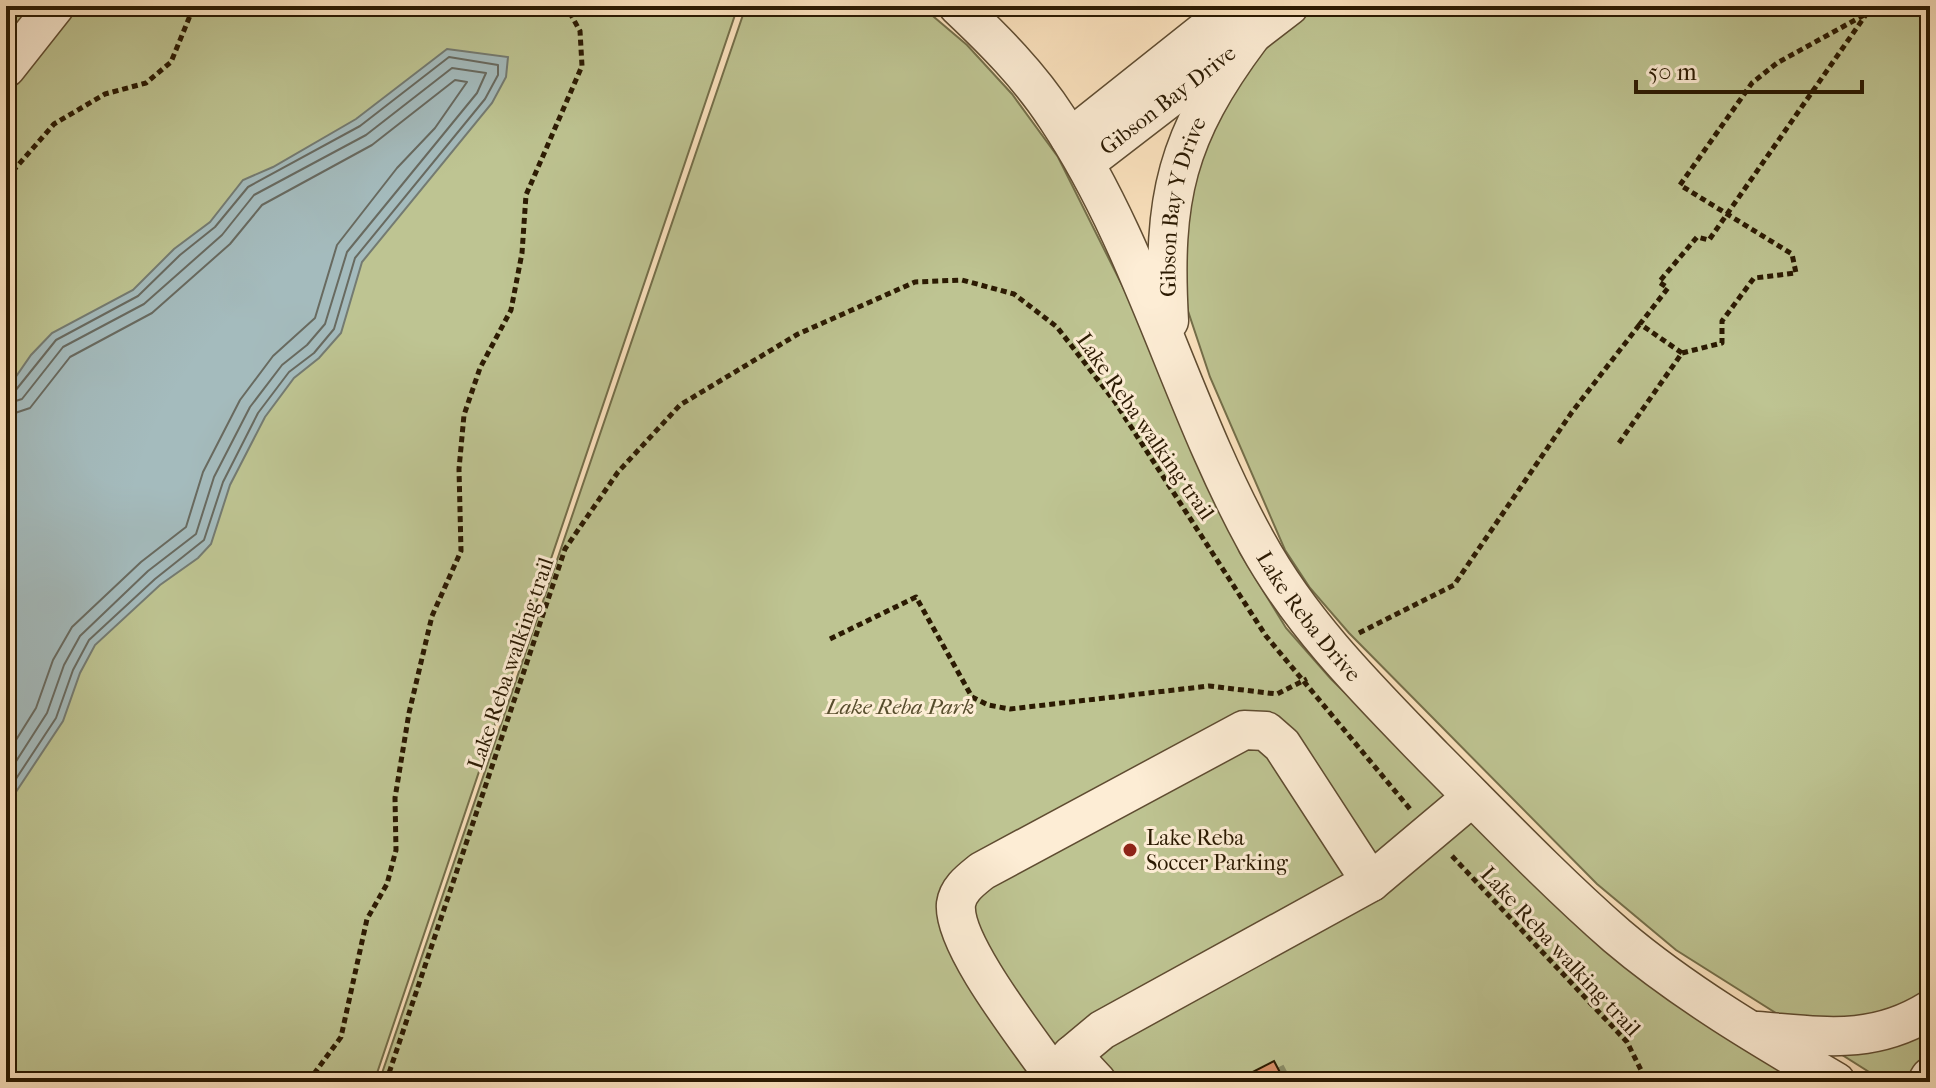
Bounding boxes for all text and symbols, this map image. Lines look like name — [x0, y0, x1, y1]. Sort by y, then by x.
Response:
street label: Gibson Bay Drive — [1095, 40, 1241, 161]
scale bar — [1636, 44, 1862, 94]
text: 50 m — [1648, 58, 1697, 86]
street label: Gibson Bay Y Drive — [1155, 112, 1212, 297]
street label: Lake Reba walking trail — [1071, 328, 1220, 525]
street label: Lake Reba Drive — [1251, 547, 1366, 687]
street label: Lake Reba walking trail — [462, 554, 559, 773]
park label: Lake Reba Park — [824, 694, 974, 720]
place label: Lake Reba Soccer Parking — [1146, 825, 1288, 876]
marker: Lake Reba Soccer Parking — [1121, 841, 1139, 859]
street label: Lake Reba walking trail — [1475, 861, 1646, 1042]

